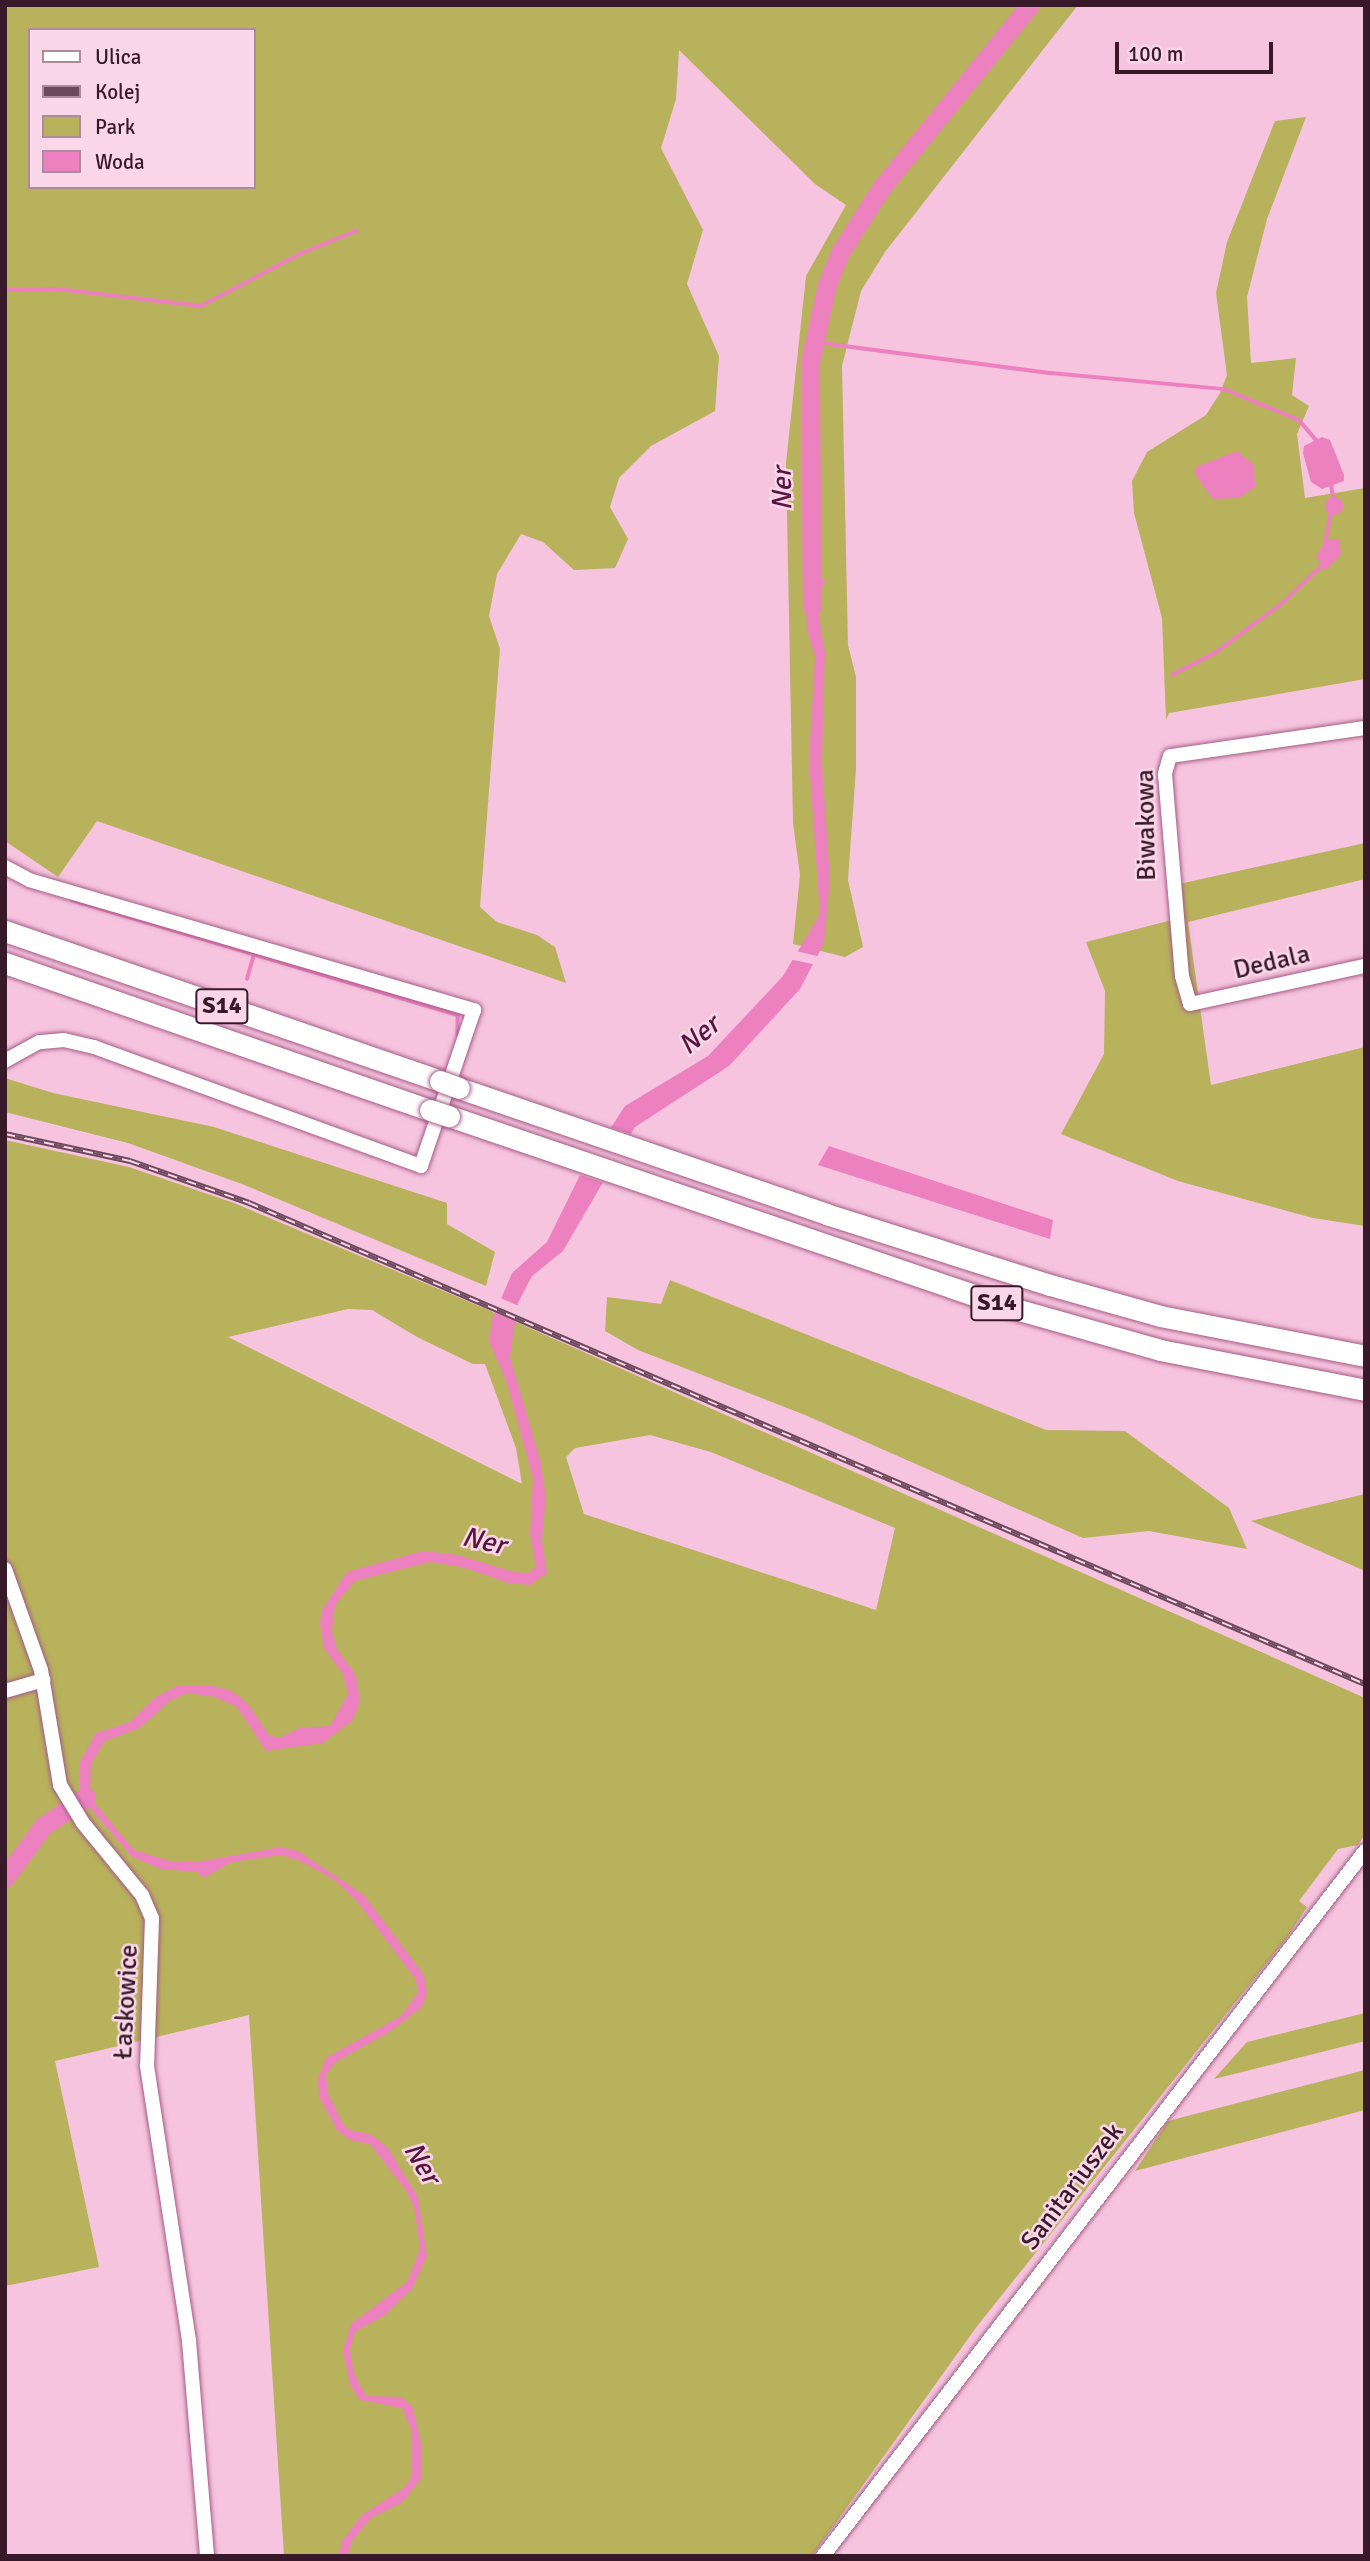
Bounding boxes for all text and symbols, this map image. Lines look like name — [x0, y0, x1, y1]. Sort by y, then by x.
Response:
legend — [28, 28, 256, 189]
scale bar — [1118, 28, 1276, 72]
text: 100 m — [1128, 41, 1183, 67]
text: Ulica — [95, 44, 141, 70]
text: Kolej — [95, 79, 140, 105]
text: Park — [95, 114, 135, 140]
text: Woda — [95, 149, 145, 175]
water label: Ner — [765, 467, 799, 511]
street label: Biwakowa — [1130, 769, 1164, 881]
street label: Dedala — [1231, 939, 1313, 987]
road number: S14 — [194, 986, 250, 1026]
water label: Ner — [672, 1008, 726, 1062]
road number: S14 — [969, 1282, 1025, 1324]
water label: Ner — [459, 1520, 509, 1562]
street label: Łaskowice — [108, 1944, 146, 2060]
street label: Sanitariuszek — [1015, 2117, 1131, 2257]
water label: Ner — [396, 2136, 448, 2190]

